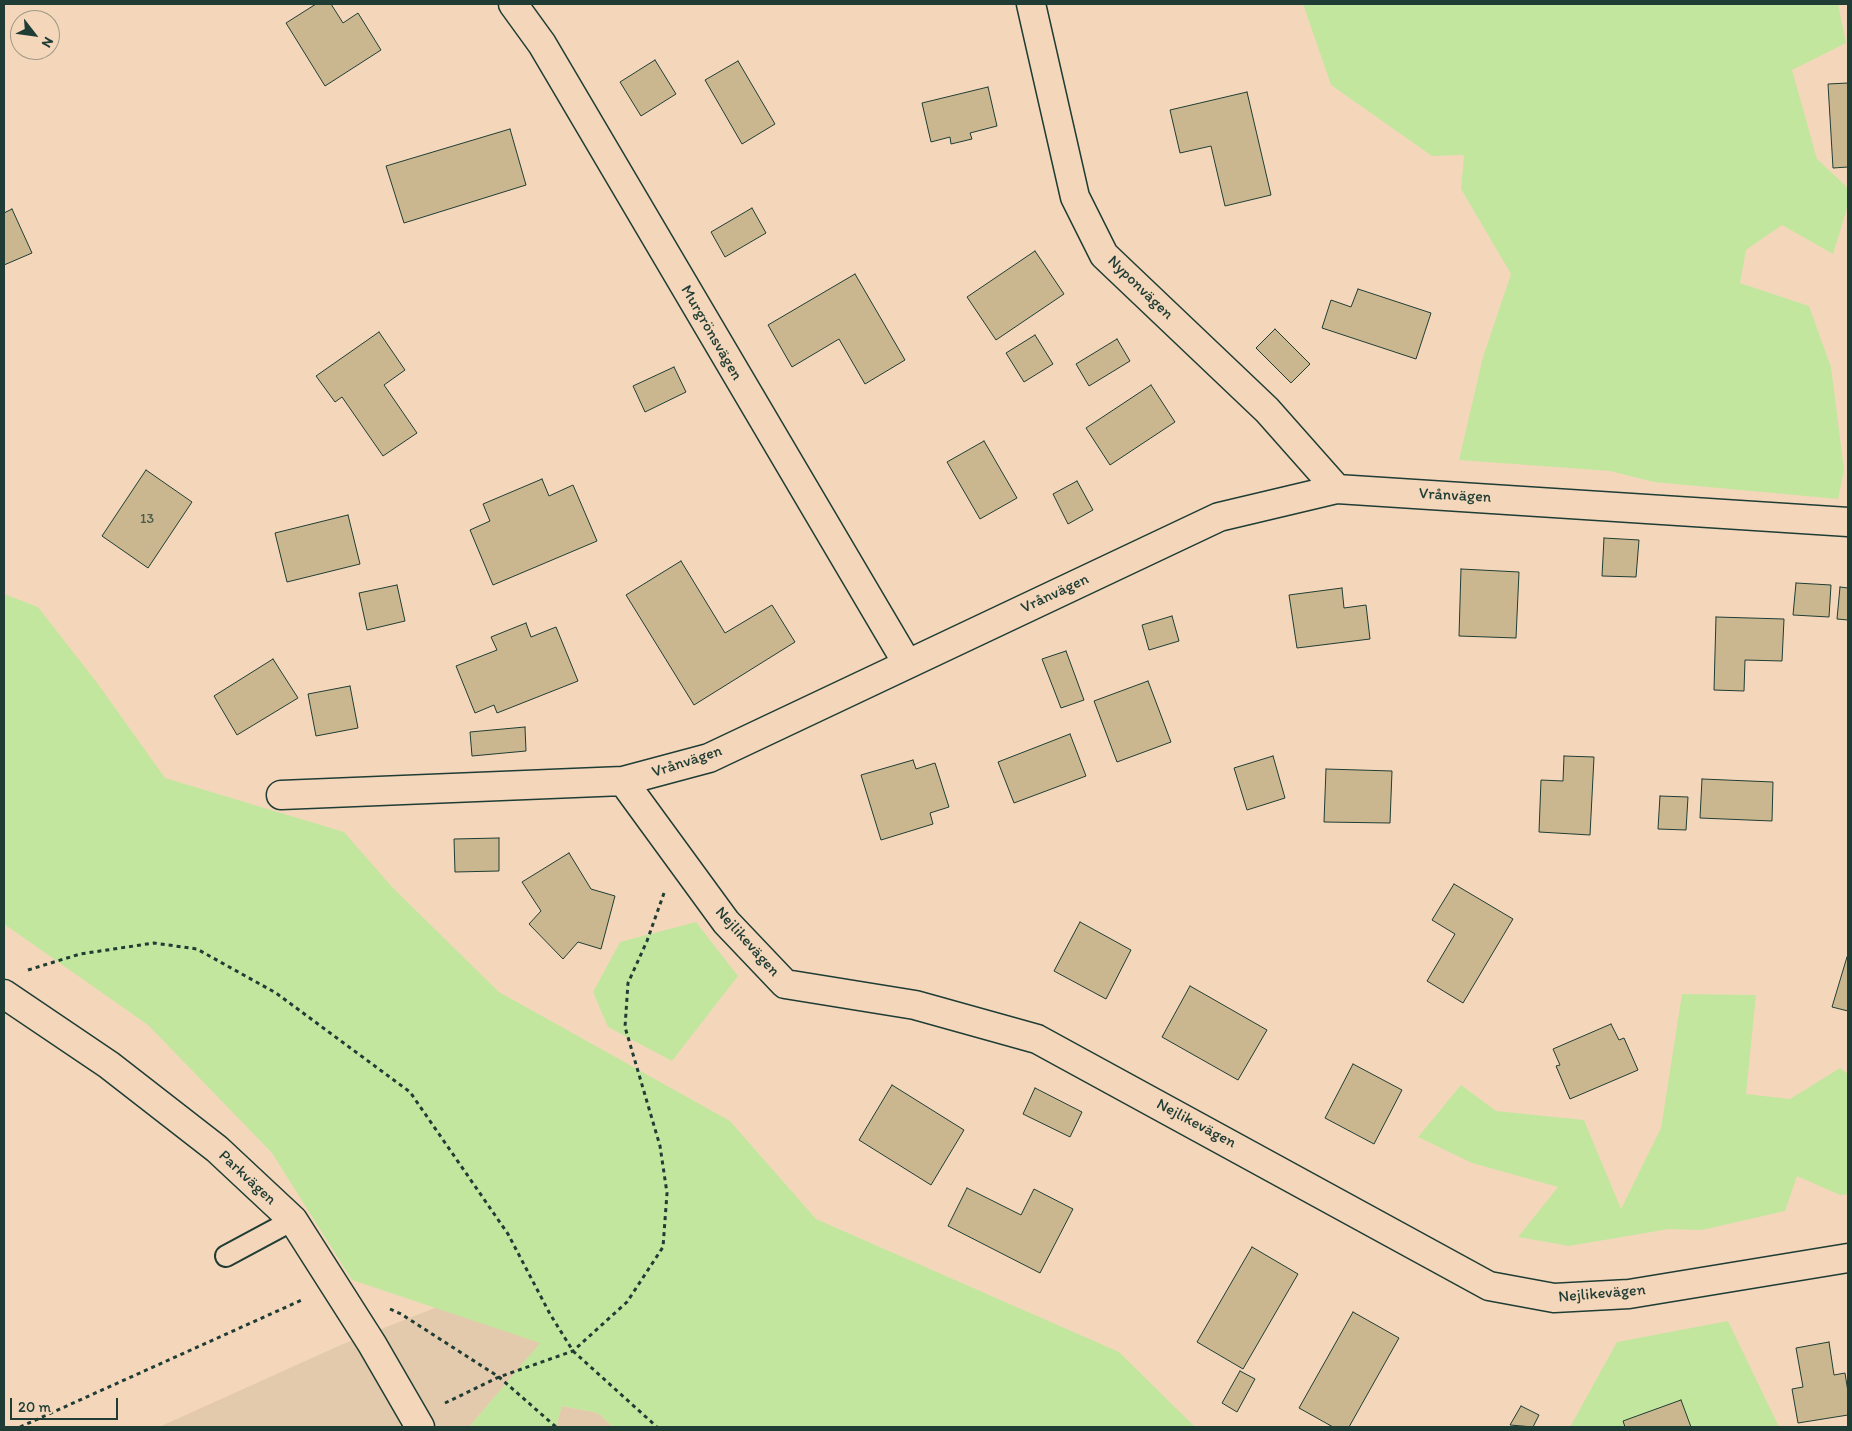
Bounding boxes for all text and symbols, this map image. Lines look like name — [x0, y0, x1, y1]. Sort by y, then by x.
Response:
north arrow — [10, 10, 60, 60]
text: N — [38, 34, 57, 51]
street label: Nyponvägen — [1103, 252, 1177, 324]
street label: Murgrönsvägen — [676, 282, 746, 384]
street label: Vrånvägen — [1418, 485, 1492, 507]
house number: 13 — [140, 511, 154, 527]
street label: Vrånvägen — [1018, 570, 1092, 618]
street label: Vrånvägen — [649, 742, 725, 782]
street label: Nejlikevägen — [711, 903, 783, 981]
street label: Nejlikevägen — [1153, 1095, 1239, 1153]
street label: Parkvägen — [214, 1147, 280, 1209]
street label: Nejlikevägen — [1558, 1281, 1646, 1307]
scale bar — [12, 1388, 120, 1420]
text: 20 m — [18, 1398, 51, 1416]

